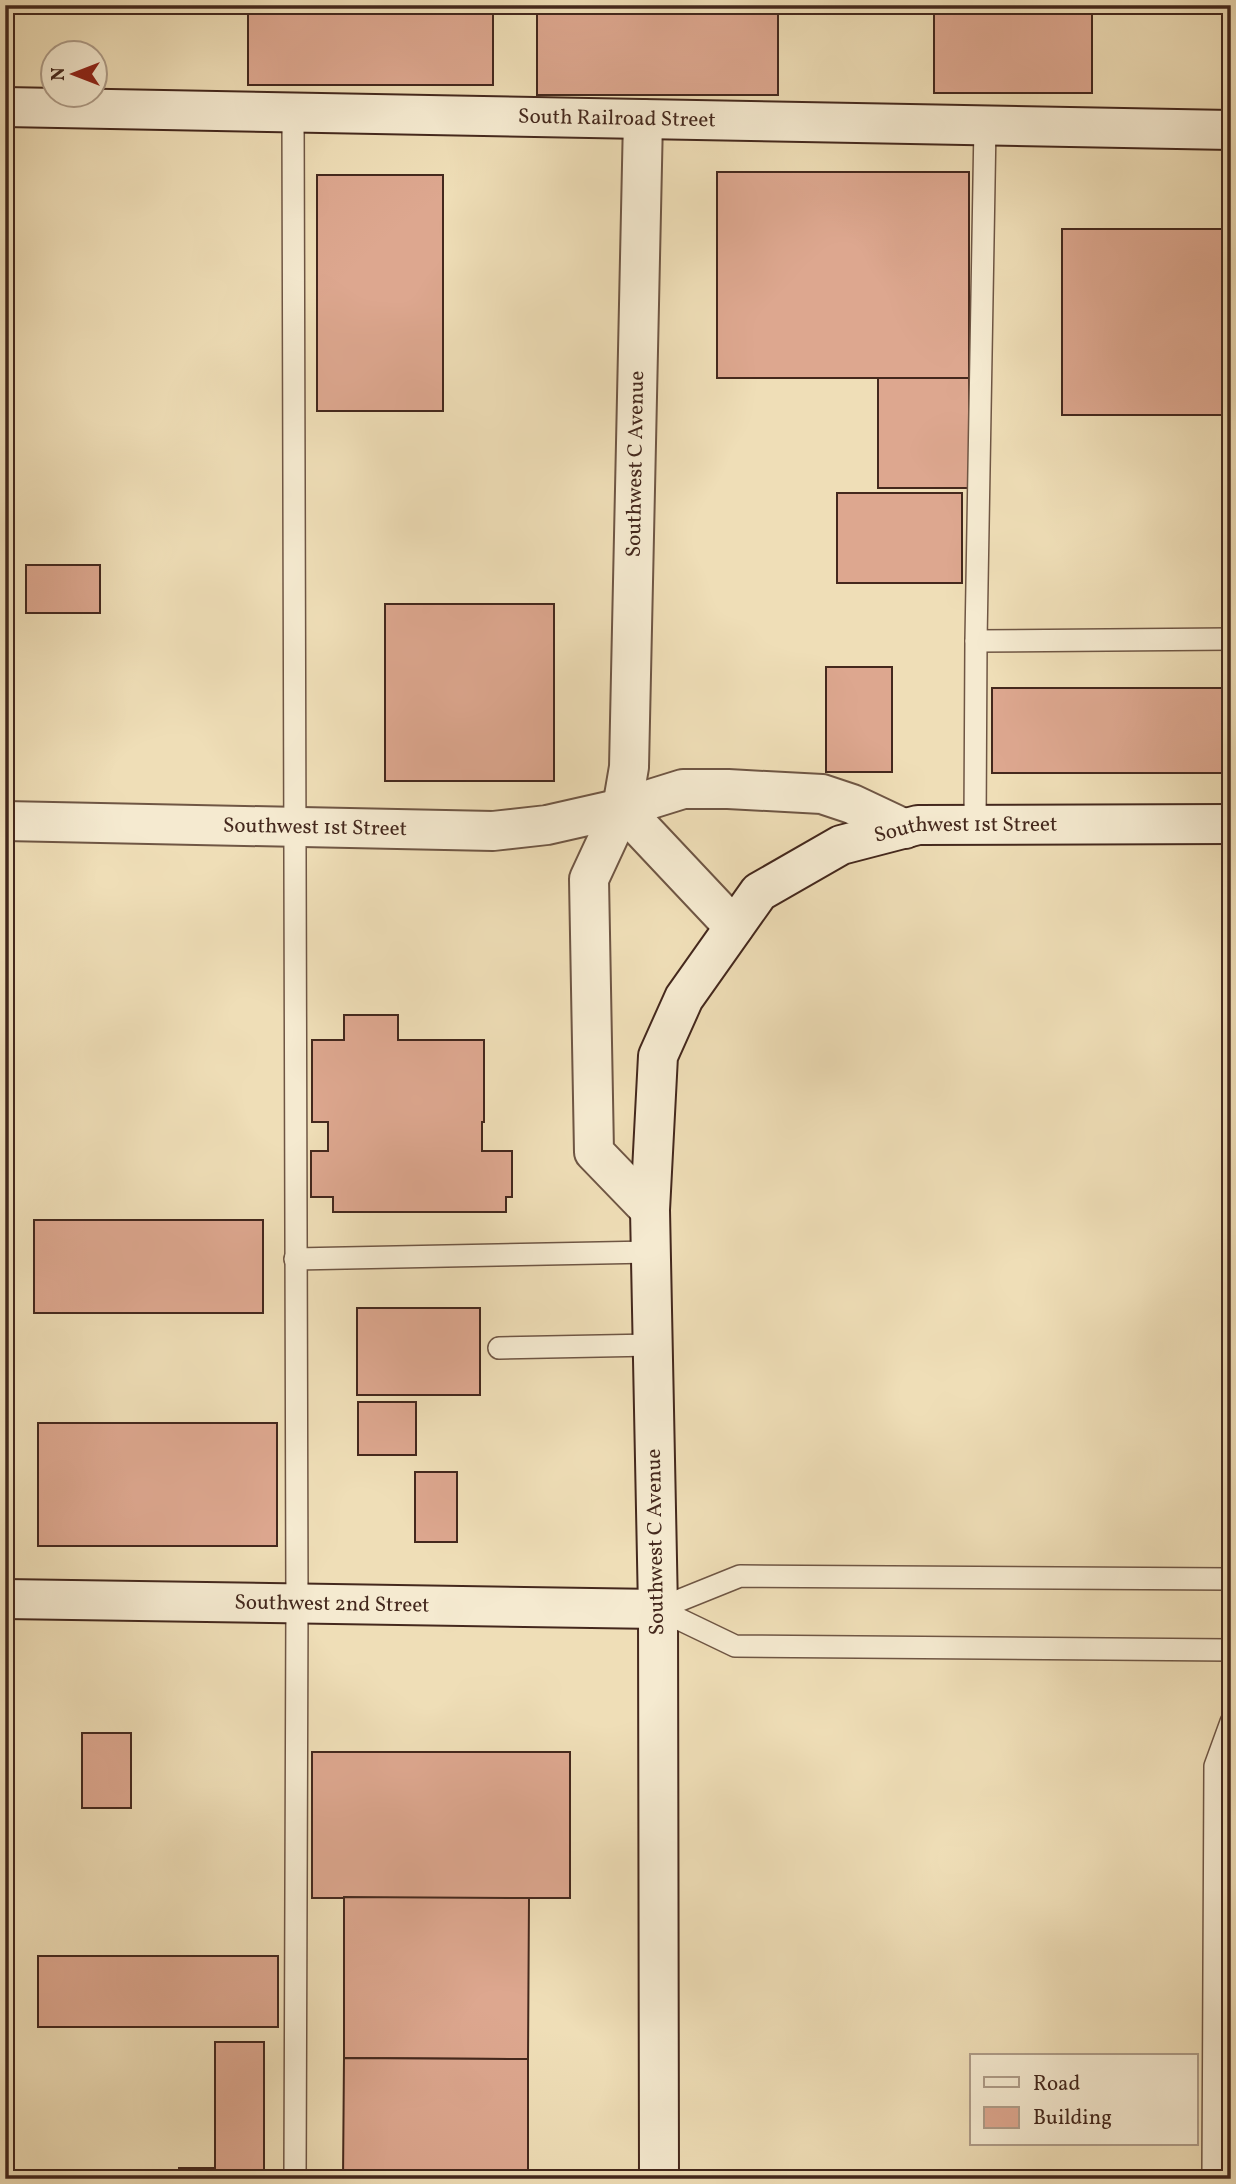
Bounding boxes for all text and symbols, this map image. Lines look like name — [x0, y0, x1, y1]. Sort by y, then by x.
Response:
north arrow — [38, 38, 108, 108]
text: N — [46, 67, 72, 81]
street label: South Railroad Street — [518, 102, 716, 135]
street label: Southwest C Avenue — [620, 370, 652, 558]
street label: Southwest 1st Street — [871, 810, 1057, 850]
street label: Southwest 1st Street — [223, 811, 407, 844]
street label: Southwest C Avenue — [640, 1448, 672, 1636]
street label: Southwest 2nd Street — [234, 1588, 430, 1620]
legend — [970, 2054, 1198, 2146]
text: Road — [1033, 2070, 1080, 2099]
text: Building — [1033, 2104, 1112, 2133]

